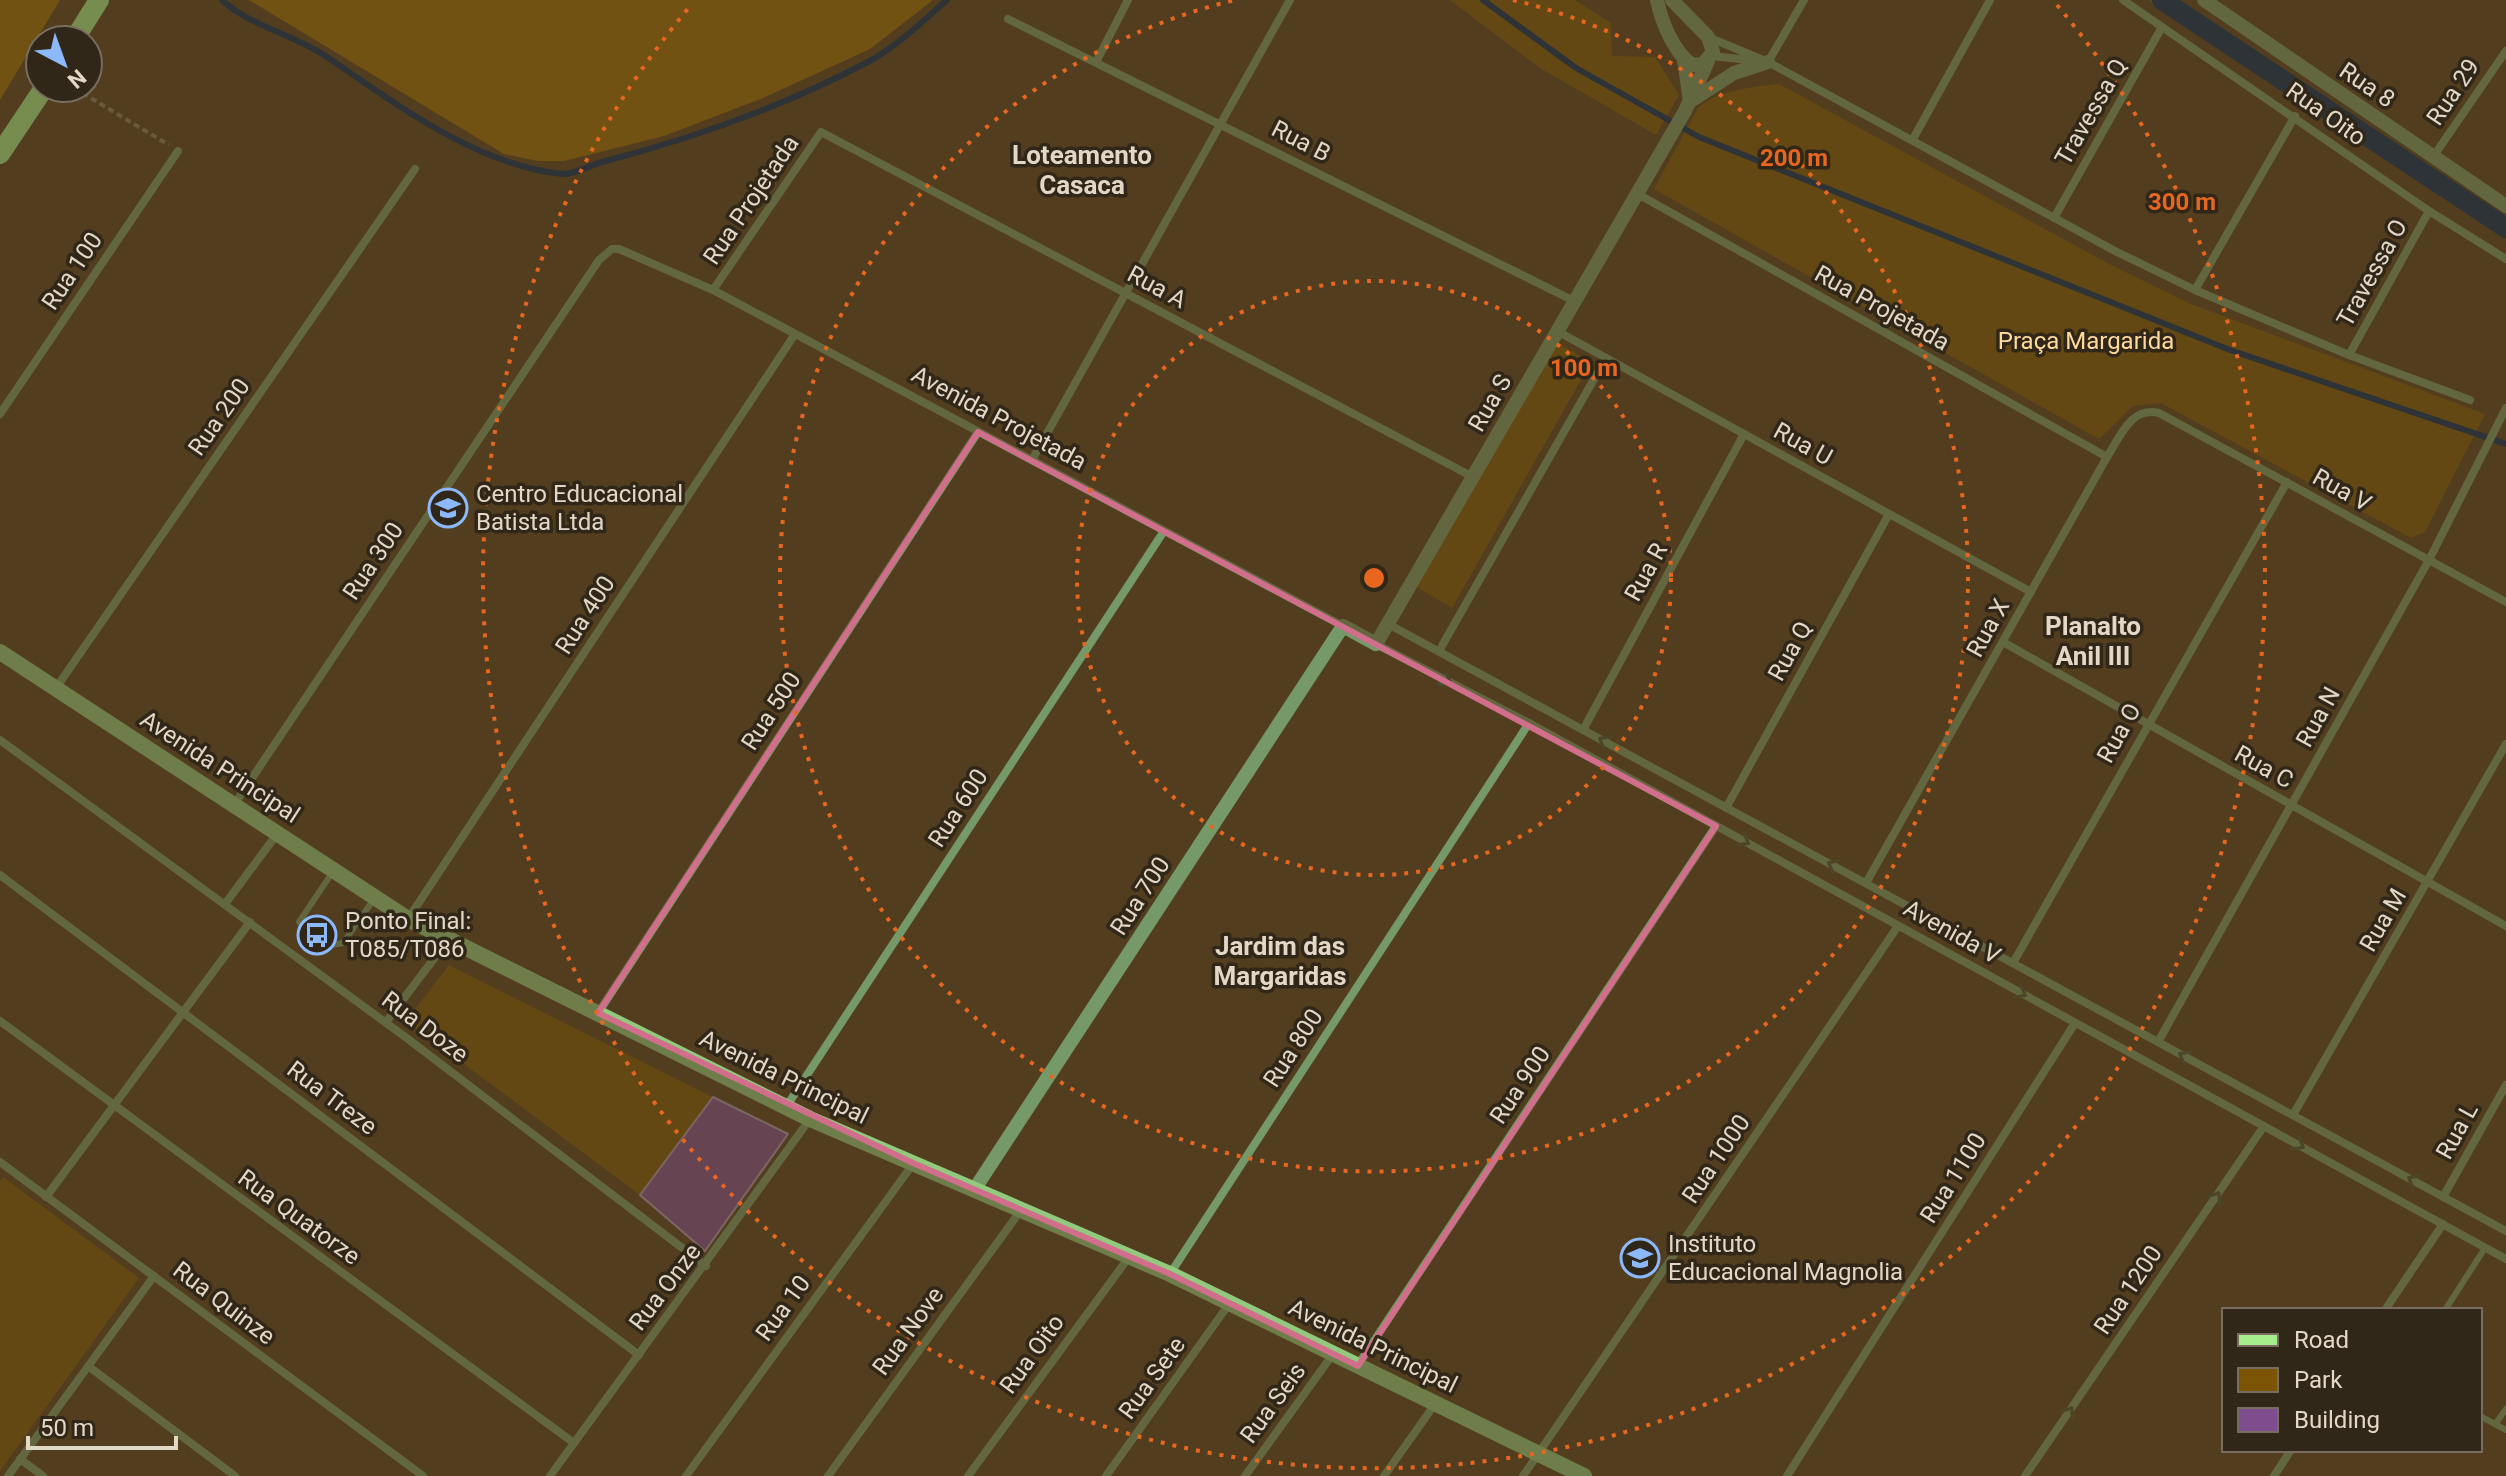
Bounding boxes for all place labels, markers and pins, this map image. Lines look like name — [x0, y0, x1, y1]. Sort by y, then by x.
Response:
place label: Centro Educacional Batista Ltda — [476, 480, 683, 536]
school or university icon: Centro Educacional Batista Ltda — [427, 487, 469, 529]
centre of rings — [1360, 564, 1388, 592]
place label: Ponto Final: T085/T086 — [345, 907, 471, 963]
bus stop icon: Ponto Final: T085/T086 — [296, 914, 338, 956]
place label: Instituto Educacional Magnolia — [1668, 1230, 1903, 1286]
school or university icon: Instituto Educacional Magnolia — [1619, 1237, 1661, 1279]

